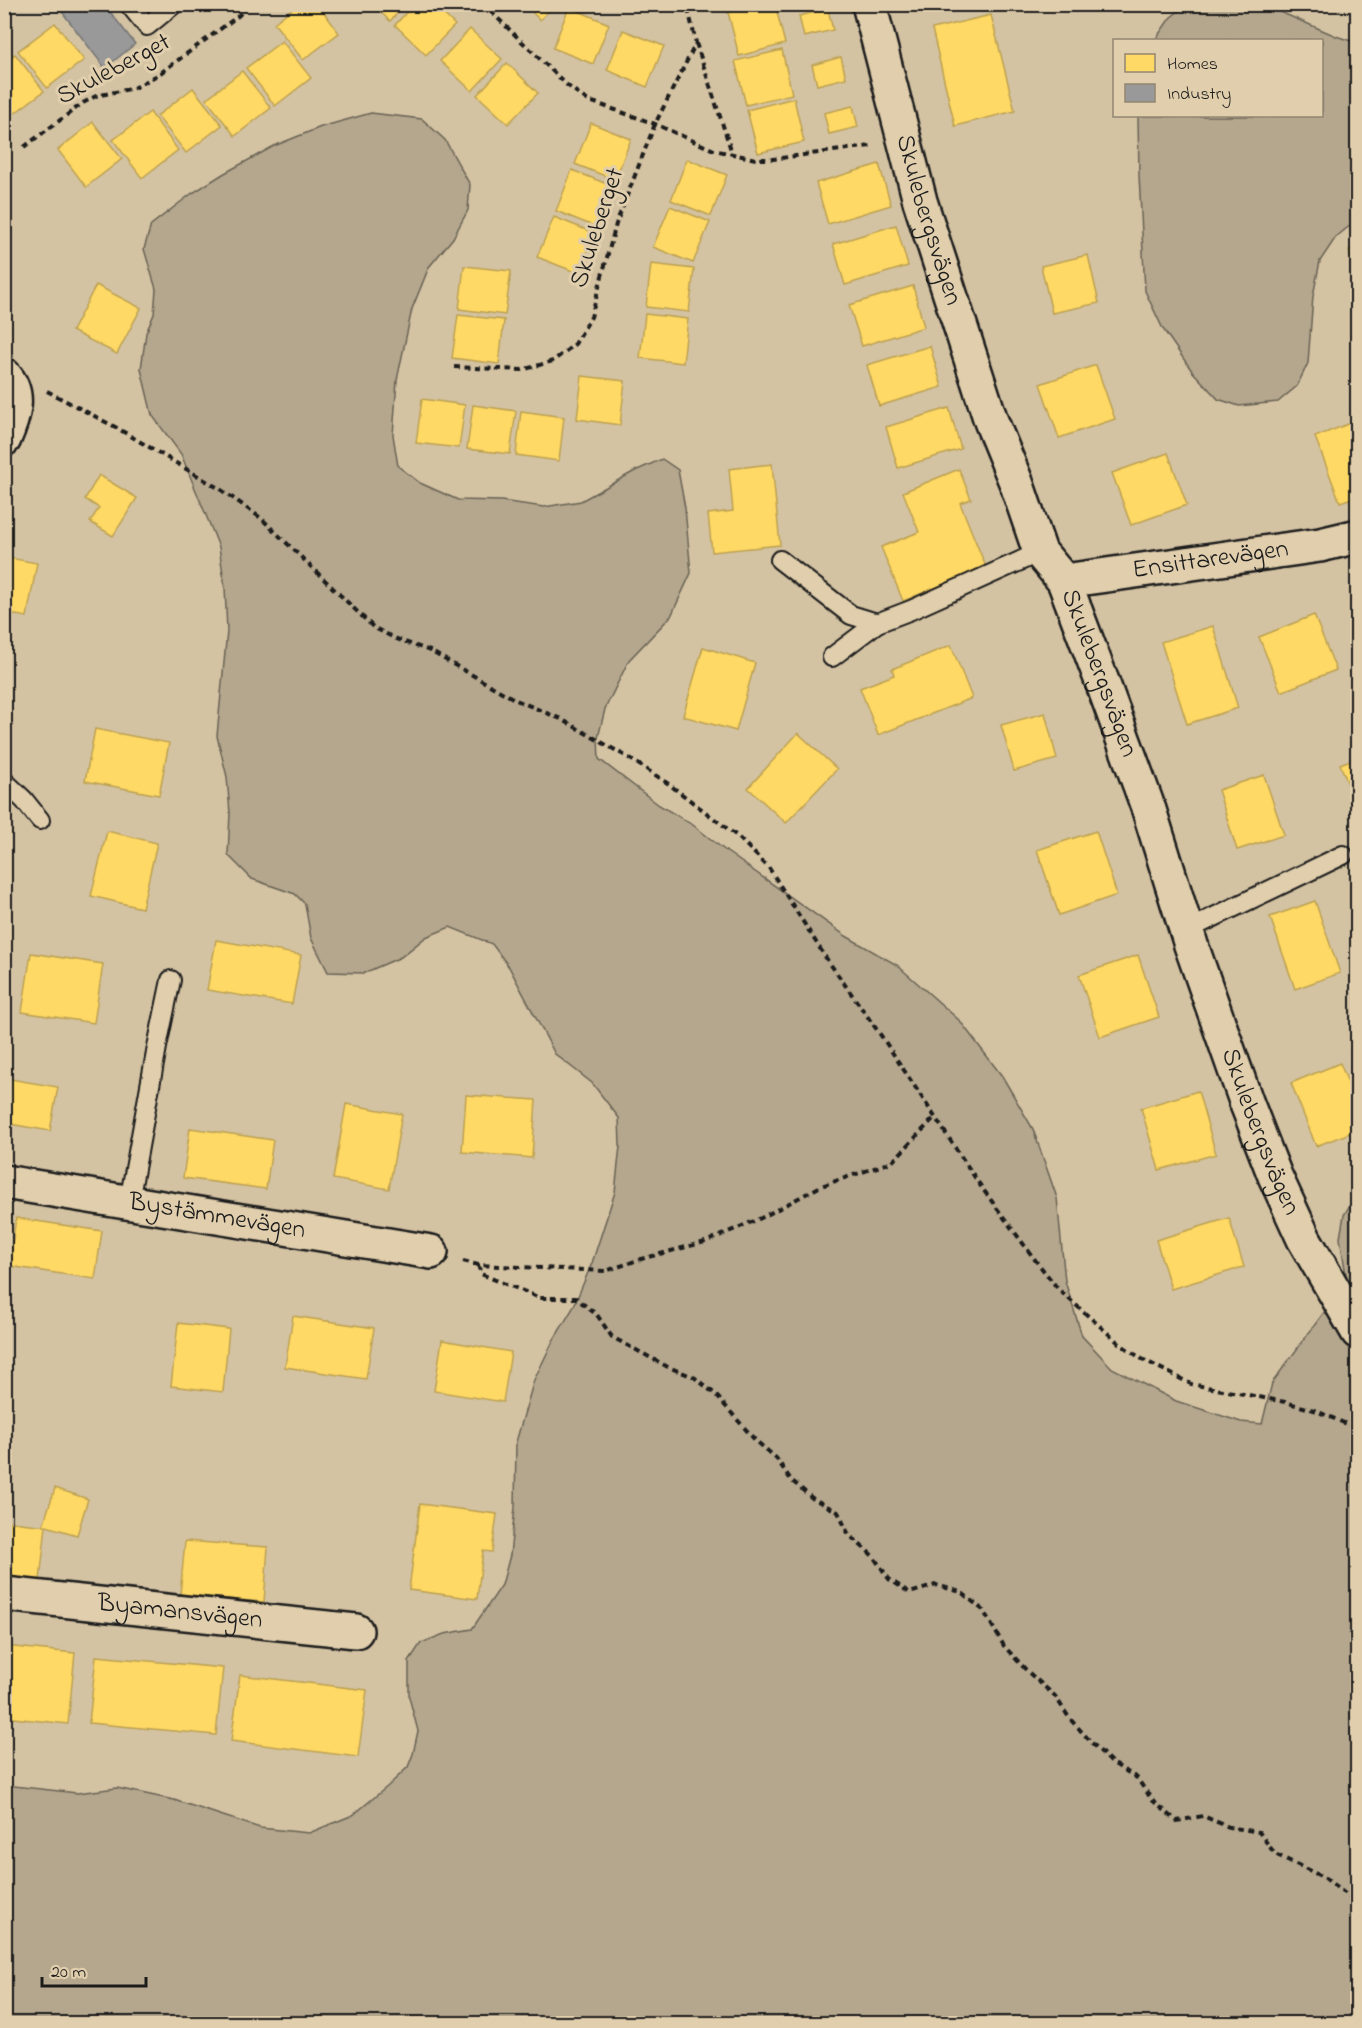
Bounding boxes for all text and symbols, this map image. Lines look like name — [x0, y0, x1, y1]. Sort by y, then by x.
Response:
street label: Skuleberget — [50, 24, 178, 116]
legend — [1113, 39, 1323, 117]
text: Homes — [1167, 52, 1218, 78]
text: Industry — [1167, 82, 1231, 108]
street label: Skulebergsvägen — [885, 131, 972, 310]
street label: Skuleberget — [561, 163, 635, 293]
street label: Ensittarevägen — [1130, 531, 1291, 590]
street label: Skulebergsvägen — [1050, 584, 1147, 763]
street label: Skulebergsvägen — [1210, 1043, 1310, 1222]
street label: Bystämmevägen — [125, 1184, 308, 1250]
street label: Byamansvägen — [95, 1585, 264, 1640]
scale bar — [42, 1950, 146, 1988]
text: 20 m — [51, 1960, 86, 1986]

